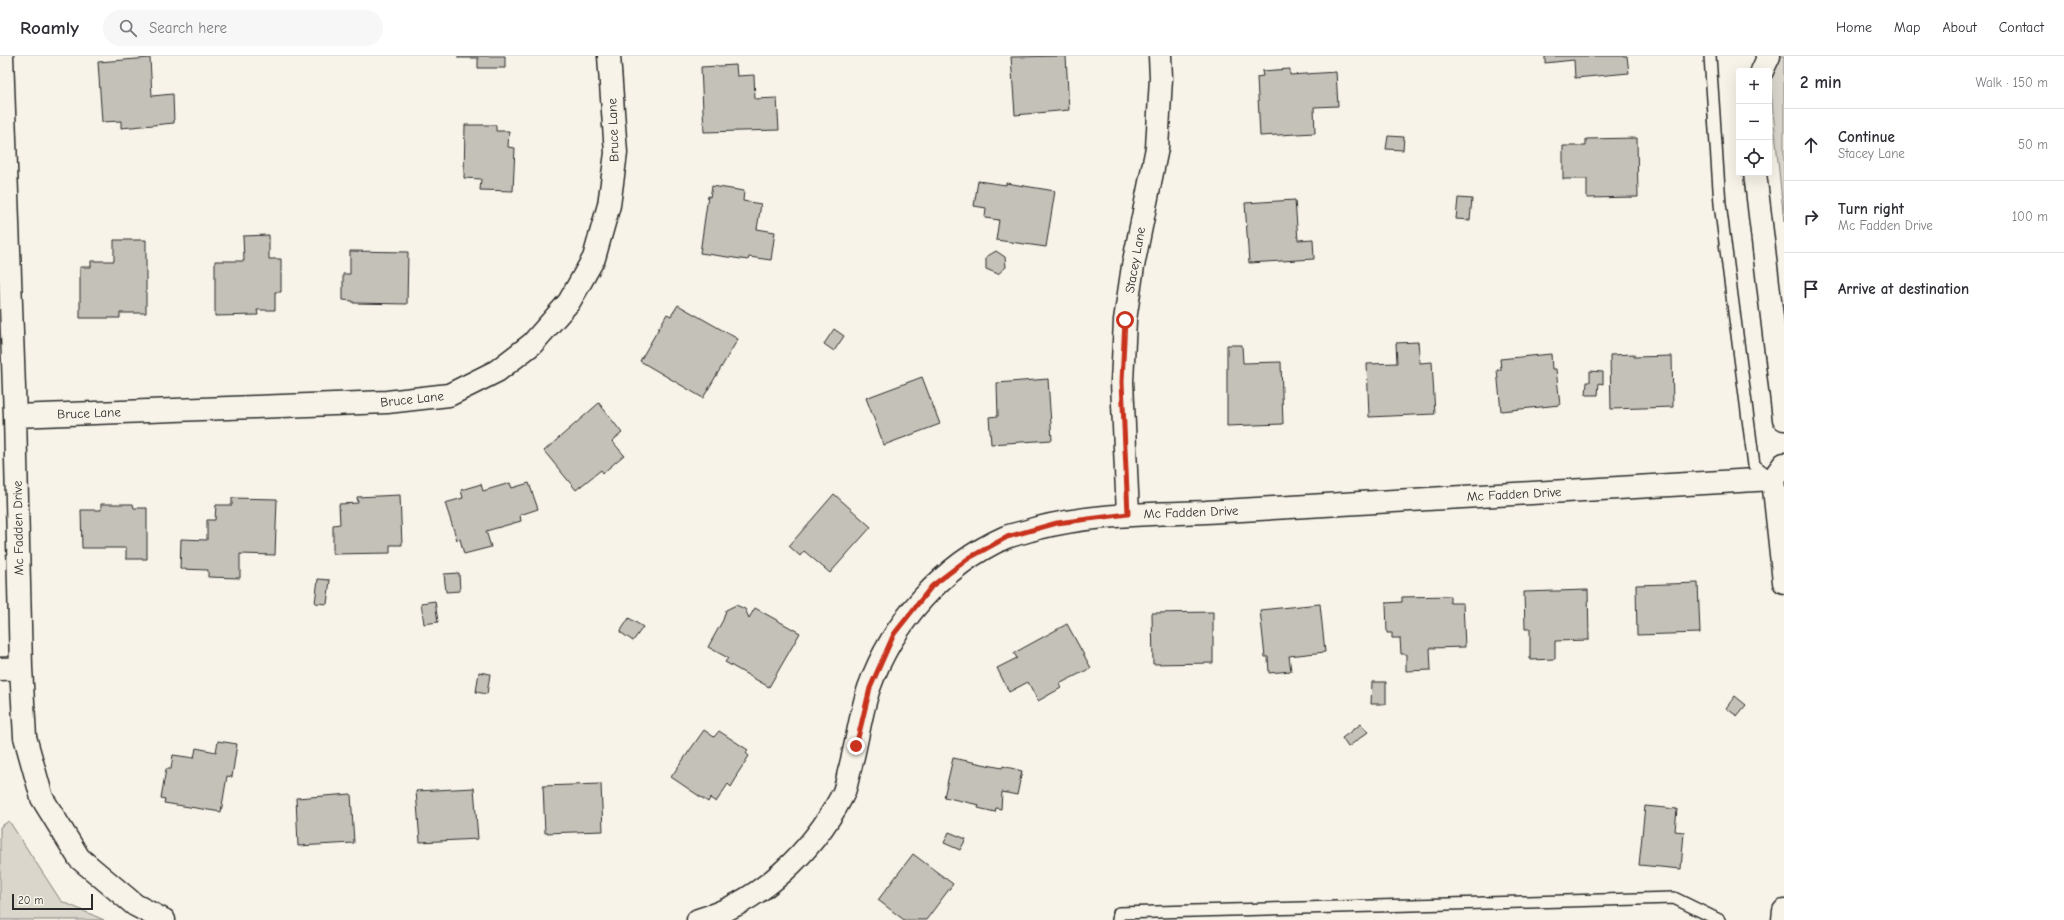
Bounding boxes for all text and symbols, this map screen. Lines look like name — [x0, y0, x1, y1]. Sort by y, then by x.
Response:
search box — [103, 10, 383, 46]
text: Roamly — [20, 17, 79, 39]
icon: search — [117, 17, 139, 39]
text: Search here — [149, 19, 227, 37]
text: Home — [1836, 19, 1872, 36]
text: Map — [1894, 19, 1920, 36]
text: About — [1942, 19, 1977, 36]
text: Contact — [1999, 19, 2044, 36]
map controls — [1736, 68, 1772, 176]
button: + — [1736, 68, 1772, 104]
text: 2 min — [1800, 73, 1841, 92]
text: Walk · 150 m — [1976, 75, 2048, 90]
street label: Bruce Lane — [604, 97, 622, 162]
button: − — [1736, 104, 1772, 140]
text: Continue — [1838, 128, 1895, 146]
icon: ahead — [1800, 134, 1822, 156]
text: 50 m — [2018, 137, 2048, 152]
button: locate — [1736, 140, 1772, 176]
text: Stacey Lane — [1838, 146, 1905, 161]
text: Turn right — [1838, 200, 1904, 218]
icon: right — [1800, 206, 1822, 228]
text: 100 m — [2012, 209, 2048, 224]
text: Mc Fadden Drive — [1838, 218, 1933, 233]
street label: Stacey Lane — [1122, 225, 1148, 294]
icon: arrive — [1800, 278, 1822, 300]
text: Arrive at destination — [1838, 280, 1969, 298]
route start — [1116, 311, 1134, 329]
street label: Bruce Lane — [380, 388, 445, 410]
street label: Bruce Lane — [57, 404, 122, 422]
street label: Mc Fadden Drive — [10, 480, 26, 576]
street label: Mc Fadden Drive — [1466, 484, 1562, 504]
street label: Mc Fadden Drive — [1143, 503, 1239, 521]
route end — [847, 737, 865, 755]
scale bar — [12, 892, 93, 911]
text: 20 m — [18, 894, 43, 907]

